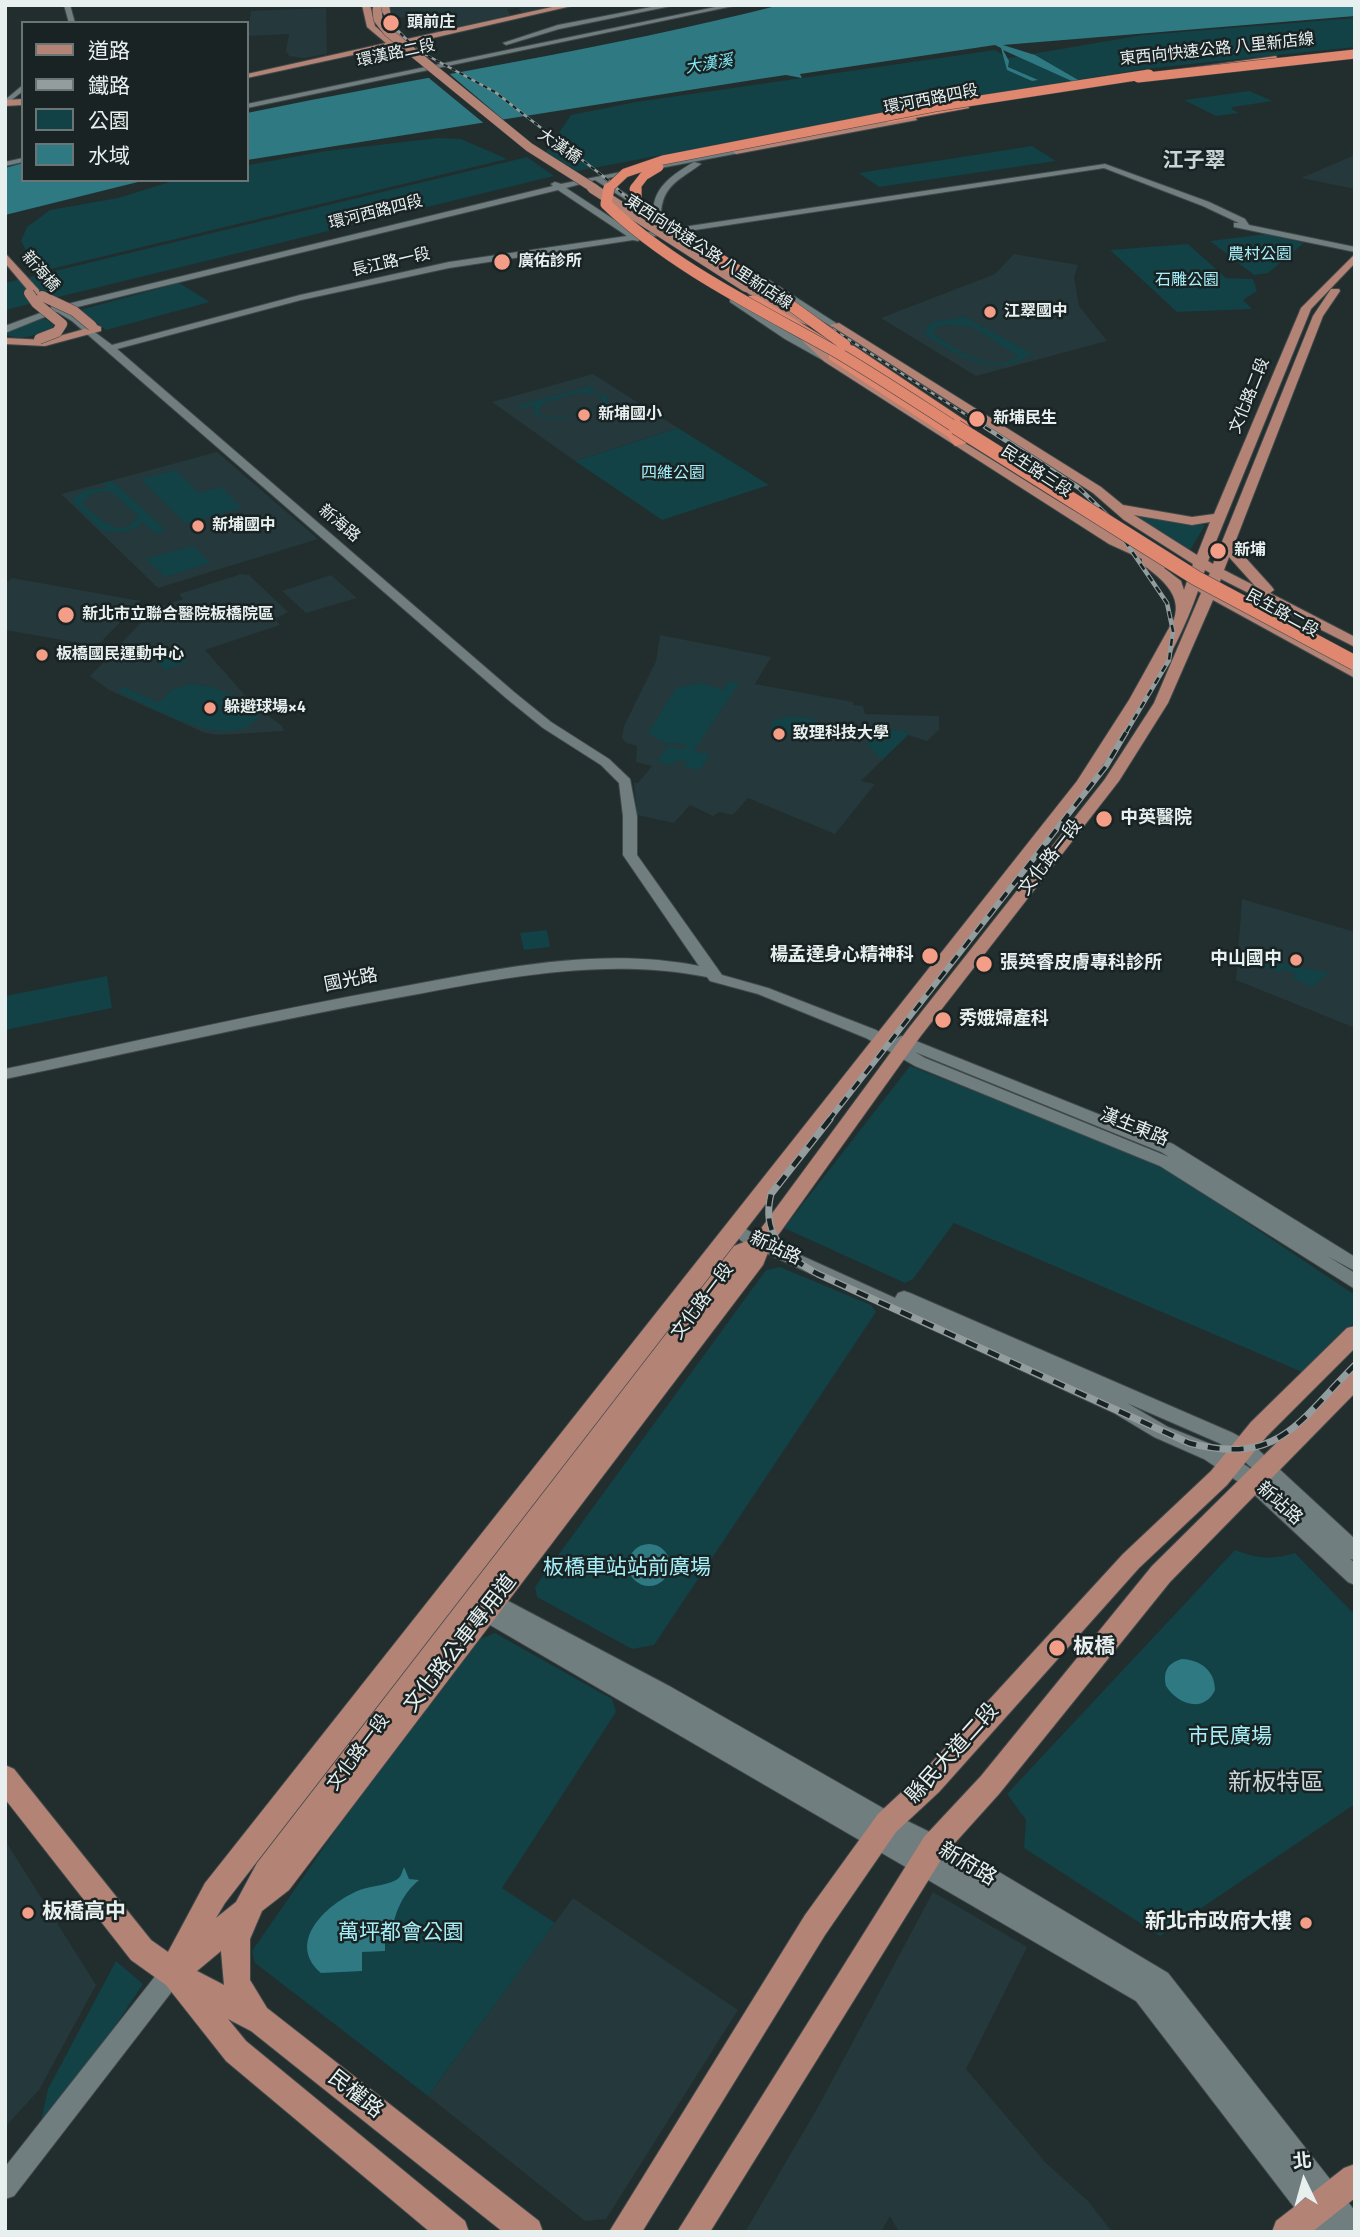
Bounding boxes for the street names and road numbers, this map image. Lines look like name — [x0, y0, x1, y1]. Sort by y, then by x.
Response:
street label: 東西向快速公路 八里新店線 — [1119, 30, 1315, 70]
street label: 環漢路二段 — [355, 36, 437, 72]
street label: 環河西路四段 — [882, 81, 980, 119]
street label: 大漢橋 — [534, 126, 584, 168]
street label: 環河西路四段 — [327, 192, 425, 234]
street label: 東西向快速公路 八里新店線 — [621, 192, 795, 314]
street label: 長江路一段 — [350, 245, 432, 281]
street label: 新海橋 — [17, 248, 63, 296]
street label: 文化路二段 — [1226, 355, 1274, 437]
street label: 民生路三段 — [997, 442, 1075, 502]
street label: 新海路 — [314, 501, 364, 547]
street label: 民生路二段 — [1242, 586, 1322, 642]
street label: 文化路一段 — [1015, 816, 1087, 900]
street label: 國光路 — [322, 965, 380, 997]
street label: 漢生東路 — [1097, 1105, 1171, 1151]
street label: 新站路 — [746, 1228, 804, 1270]
street label: 文化路一段 — [667, 1260, 739, 1344]
street label: 新站路 — [1252, 1478, 1306, 1530]
street label: 文化路公車專用道 — [399, 1570, 523, 1718]
street label: 縣民大道二段 — [901, 1699, 1005, 1809]
street label: 文化路一段 — [323, 1711, 395, 1795]
street label: 新府路 — [934, 1838, 1000, 1892]
street label: 民權路 — [322, 2066, 388, 2124]

